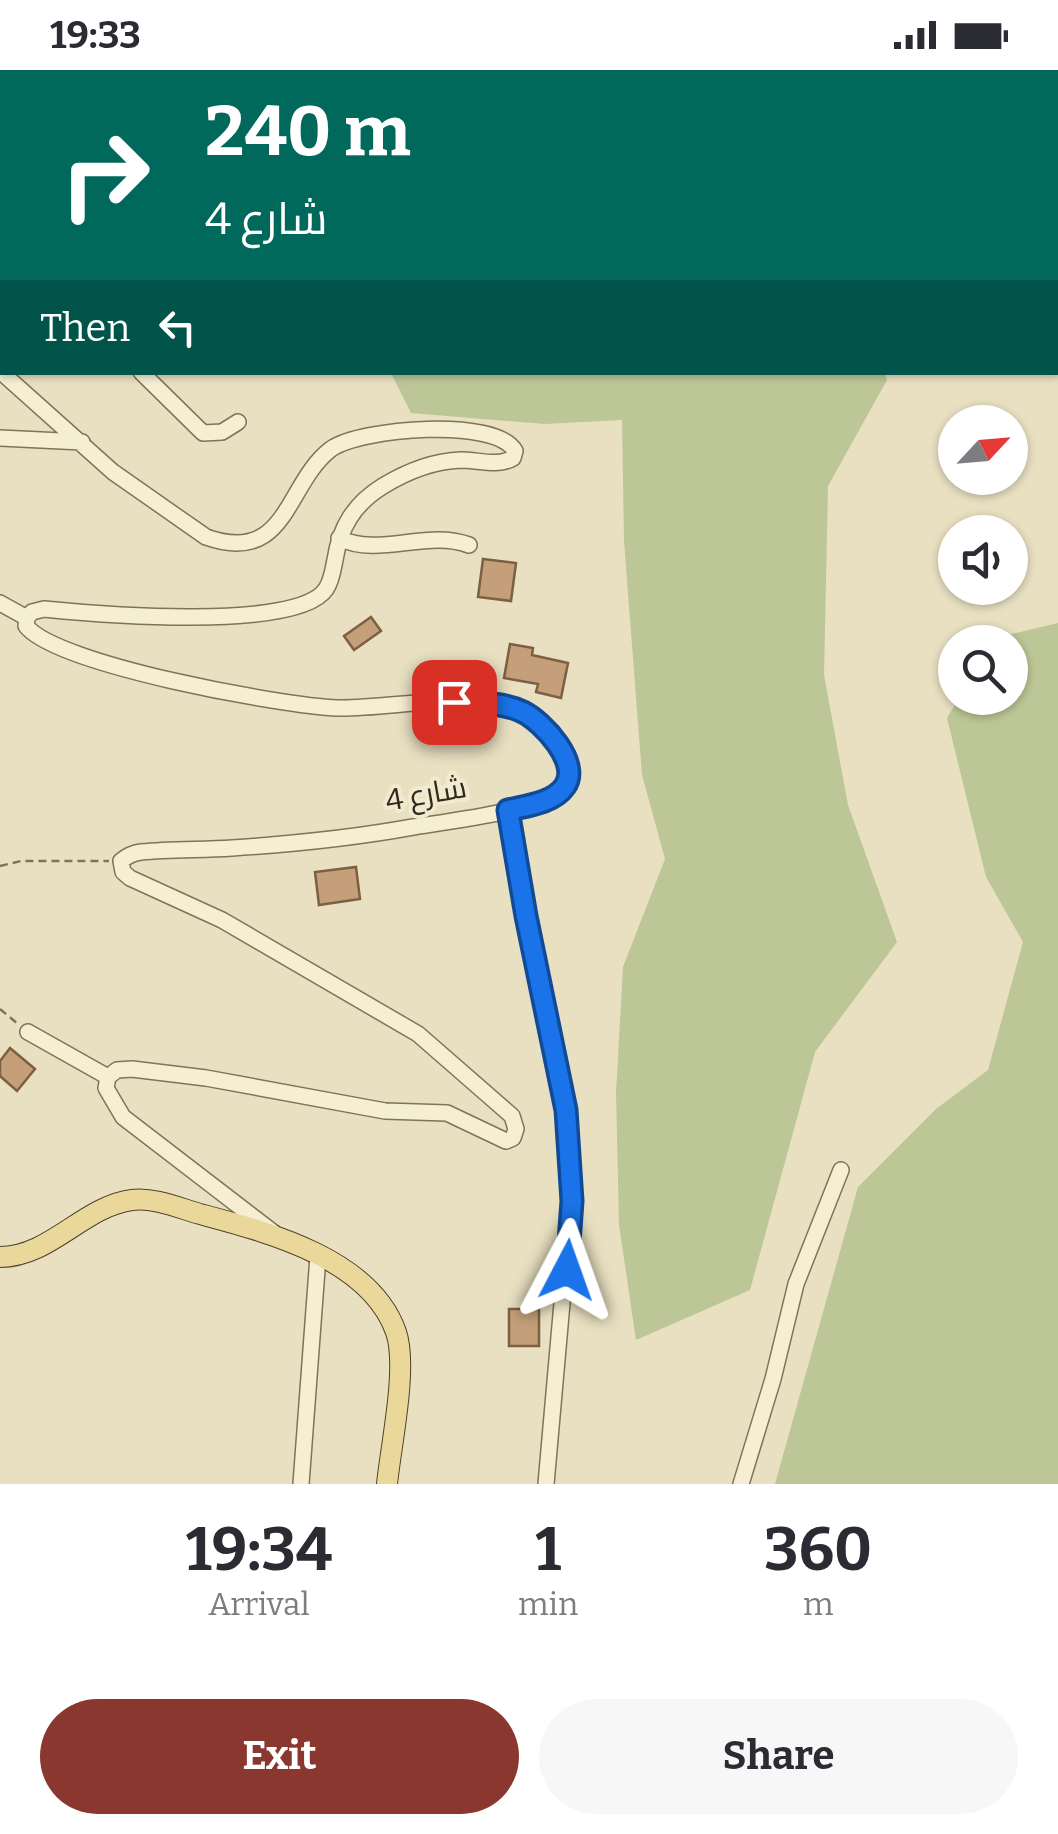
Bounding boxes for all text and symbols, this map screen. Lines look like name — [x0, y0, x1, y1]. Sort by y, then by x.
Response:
text: 19:33 — [50, 12, 141, 58]
text: 240 m — [205, 90, 411, 174]
icon: right — [40, 110, 170, 240]
text: شارع 4 — [205, 192, 327, 246]
icon: left — [150, 300, 205, 355]
text: Then — [40, 305, 130, 351]
north arrow — [938, 405, 1028, 495]
map controls — [938, 405, 1028, 715]
button: sound — [938, 515, 1028, 605]
button: search — [938, 625, 1028, 715]
pin — [412, 660, 497, 745]
icon: arrive — [427, 675, 482, 730]
street label: شارع 4 — [383, 769, 470, 821]
position arrow — [515, 1218, 619, 1322]
text: 19:34 — [186, 1514, 332, 1586]
text: 1 — [535, 1514, 561, 1586]
text: 360 — [764, 1514, 872, 1586]
text: Arrival — [208, 1585, 310, 1623]
text: min — [518, 1585, 578, 1623]
text: m — [803, 1585, 833, 1623]
button: Exit — [40, 1699, 519, 1814]
button: Share — [539, 1699, 1018, 1814]

